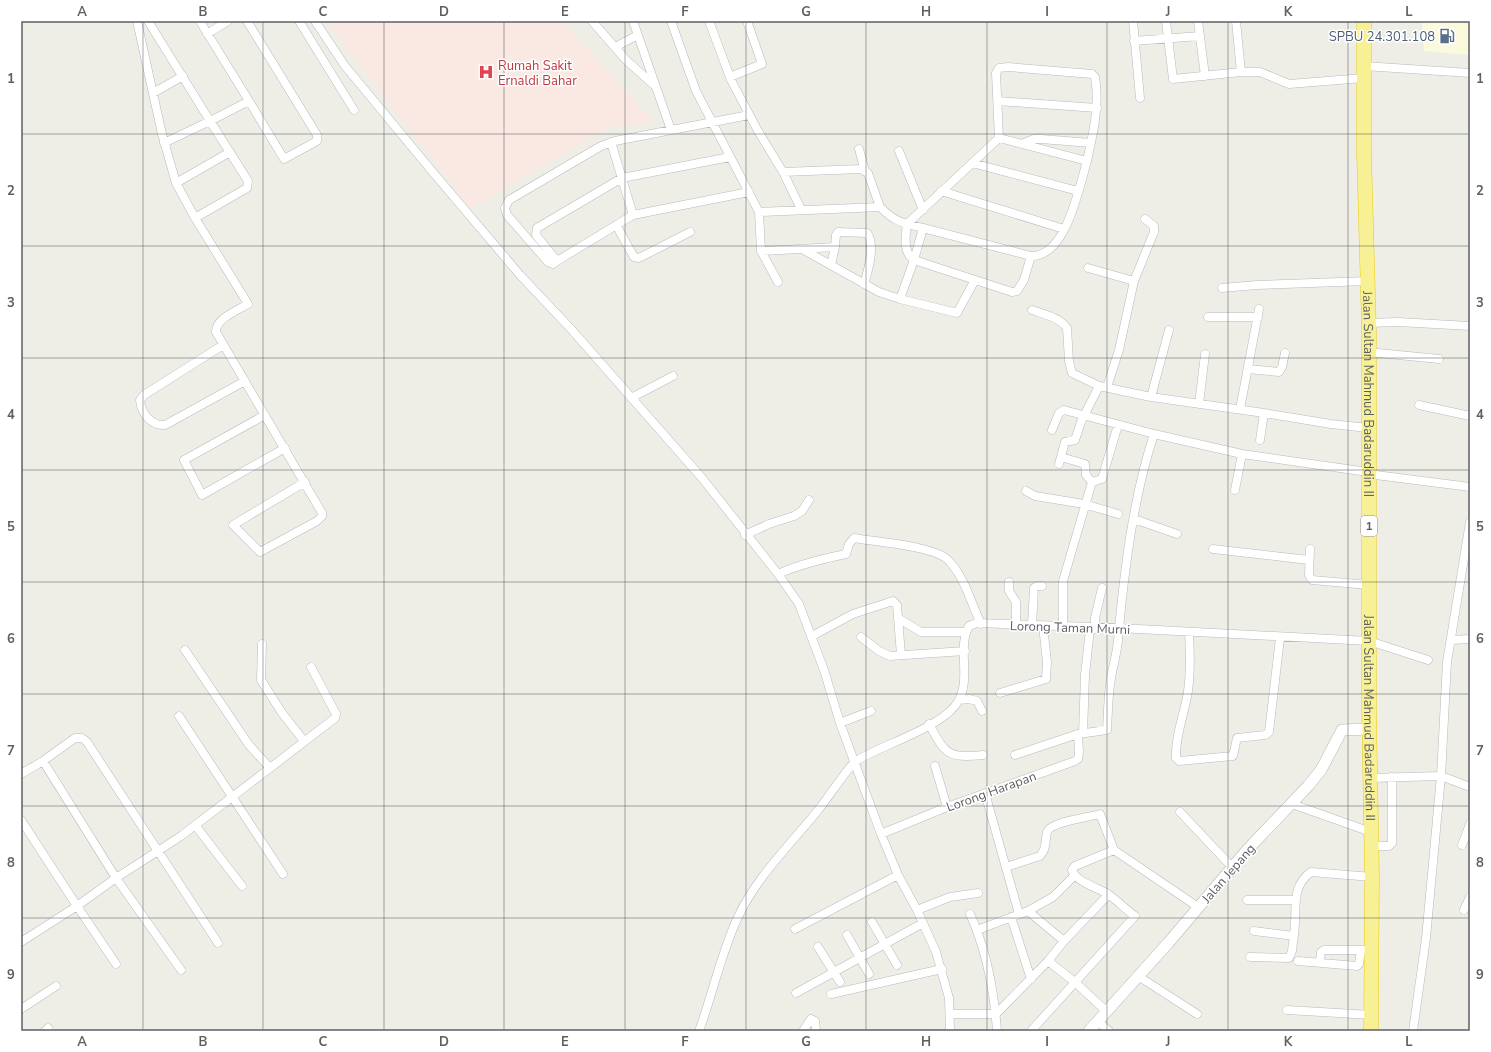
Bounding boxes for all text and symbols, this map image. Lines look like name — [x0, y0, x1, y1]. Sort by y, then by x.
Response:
text: A — [77, 3, 87, 21]
text: B — [199, 3, 208, 21]
text: C — [319, 3, 328, 21]
text: D — [439, 3, 449, 21]
text: E — [561, 3, 569, 21]
text: F — [681, 3, 689, 21]
text: G — [801, 3, 811, 21]
text: H — [921, 3, 931, 21]
text: I — [1045, 3, 1049, 21]
text: J — [1165, 3, 1170, 21]
text: K — [1284, 3, 1293, 21]
text: L — [1405, 3, 1413, 21]
fuel station icon: SPBU 24.301.108 — [1438, 27, 1456, 45]
place label: SPBU 24.301.108 — [1329, 28, 1435, 46]
place label: Rumah Sakit Ernaldi Bahar — [498, 57, 577, 90]
hospital icon: Rumah Sakit Ernaldi Bahar — [477, 63, 495, 81]
text: 1 — [7, 70, 15, 88]
text: 1 — [1476, 70, 1484, 88]
text: 2 — [7, 182, 15, 200]
text: 2 — [1476, 182, 1484, 200]
street label: Jalan Sultan Mahmud Badaruddin II — [1358, 290, 1377, 497]
text: 3 — [7, 294, 15, 312]
text: 3 — [1476, 294, 1484, 312]
text: 4 — [7, 406, 15, 424]
text: 4 — [1476, 406, 1484, 424]
road number: 1 — [1361, 516, 1377, 536]
text: 5 — [7, 518, 15, 536]
text: 5 — [1476, 518, 1484, 536]
street label: Jalan Sultan Mahmud Badaruddin II — [1359, 614, 1379, 821]
street label: Lorong Taman Murni — [1010, 617, 1130, 639]
text: 6 — [7, 630, 15, 648]
text: 6 — [1476, 630, 1484, 648]
text: 7 — [7, 742, 15, 760]
text: 7 — [1476, 742, 1484, 760]
street label: Lorong Harapan — [944, 767, 1039, 817]
street label: Jalan Jepang — [1197, 840, 1260, 908]
text: 8 — [7, 854, 15, 872]
text: 8 — [1476, 854, 1484, 872]
text: 9 — [7, 966, 15, 984]
text: 9 — [1476, 966, 1484, 984]
text: A — [77, 1033, 87, 1051]
text: B — [199, 1033, 208, 1051]
text: C — [319, 1033, 328, 1051]
text: D — [439, 1033, 449, 1051]
text: E — [561, 1033, 569, 1051]
text: F — [681, 1033, 689, 1051]
text: G — [801, 1033, 811, 1051]
text: H — [921, 1033, 931, 1051]
text: I — [1045, 1033, 1049, 1051]
text: J — [1165, 1033, 1170, 1051]
text: K — [1284, 1033, 1293, 1051]
text: L — [1405, 1033, 1413, 1051]

